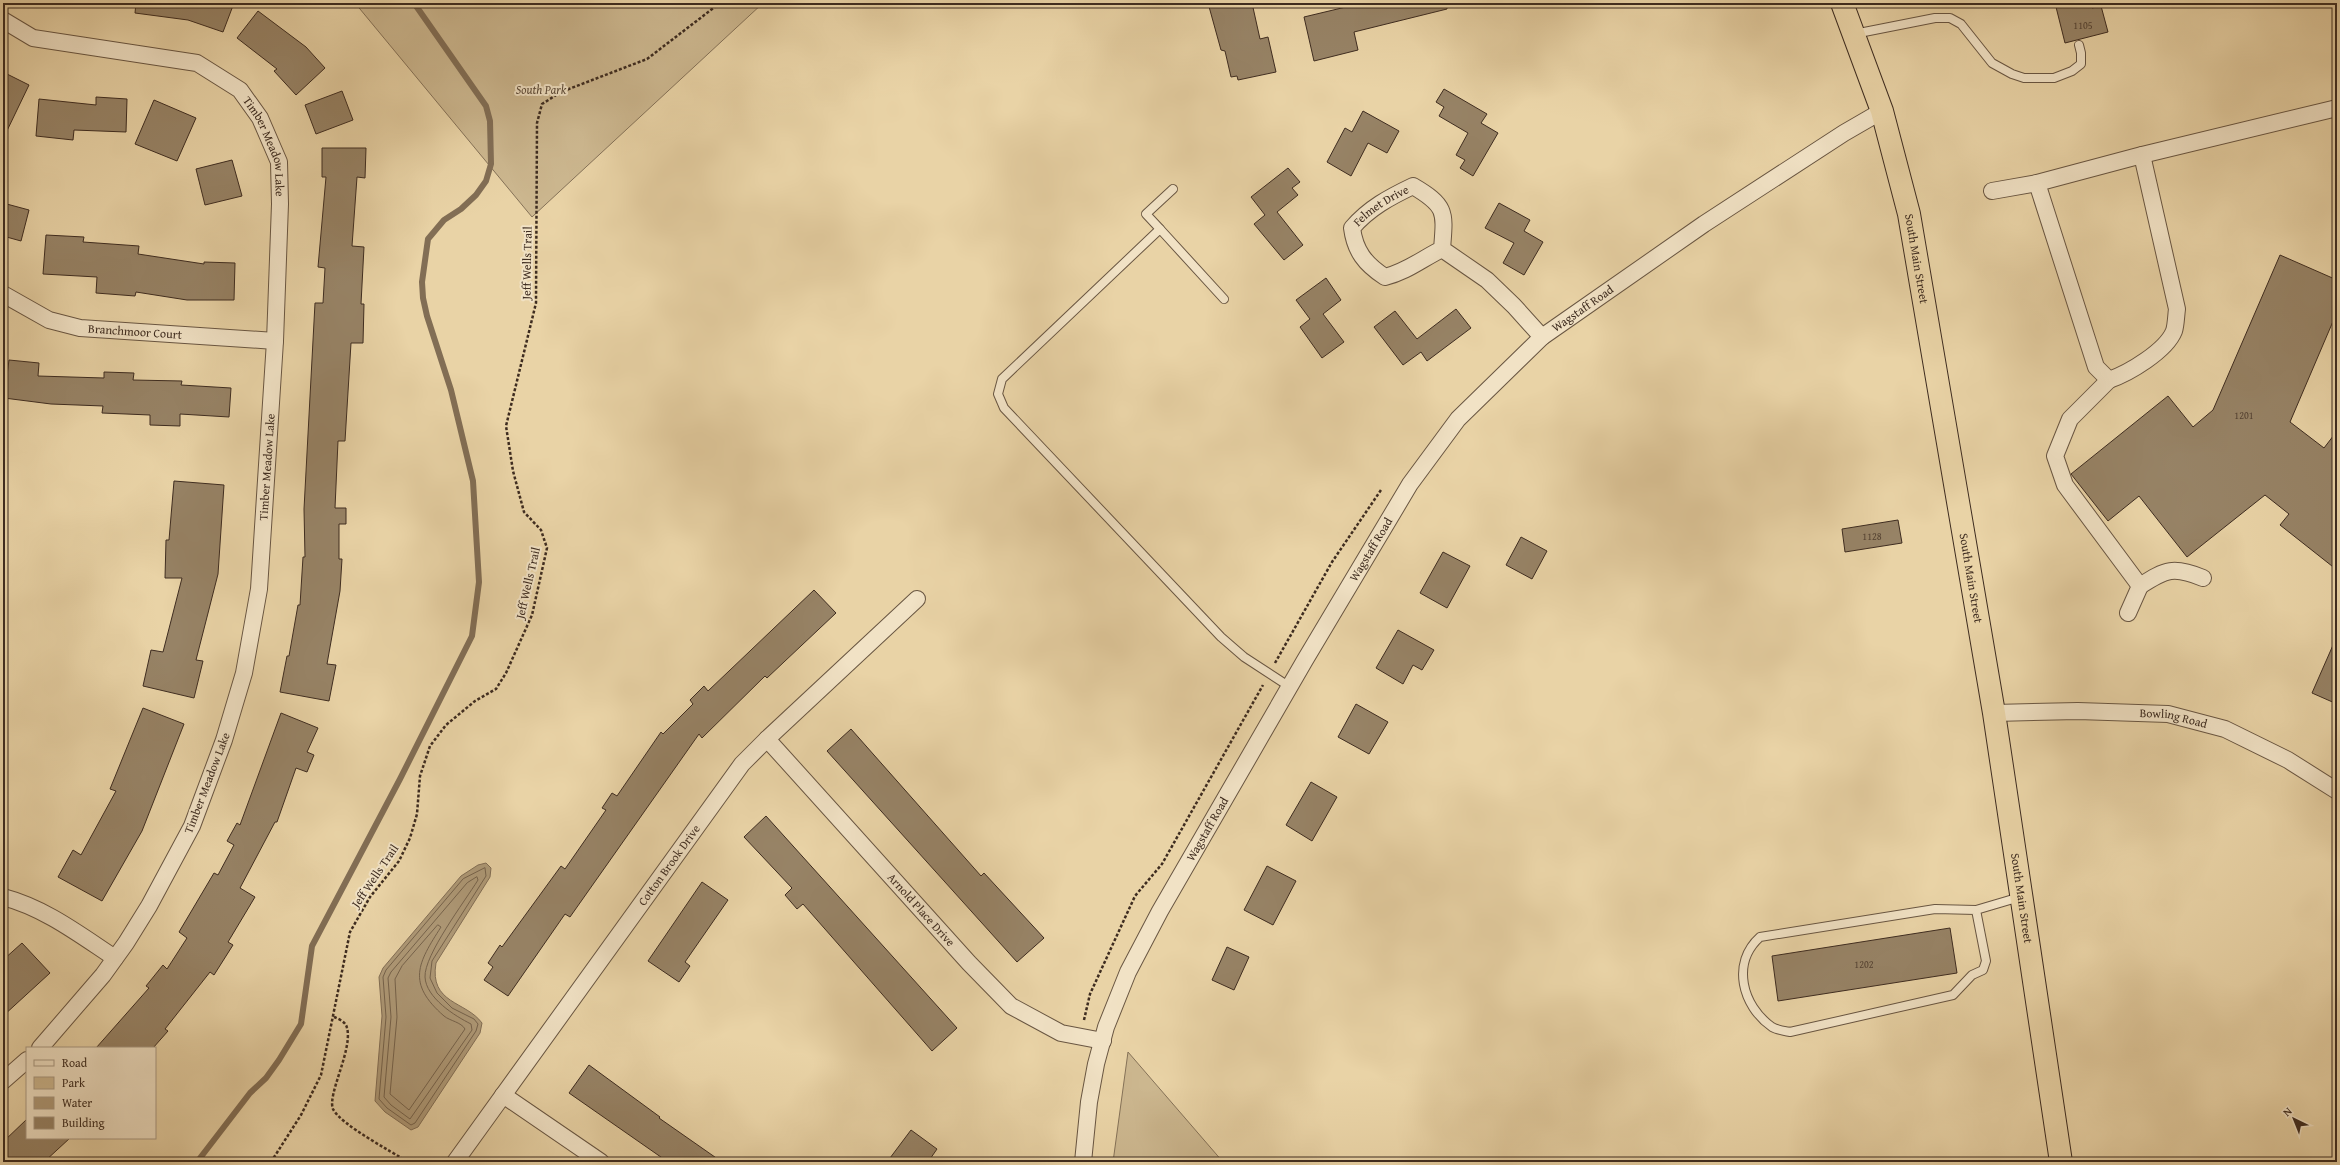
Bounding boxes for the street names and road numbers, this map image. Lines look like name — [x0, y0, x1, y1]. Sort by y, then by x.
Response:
street label: Timber Meadow Lake — [239, 93, 289, 197]
street label: Felmet Drive — [1349, 180, 1412, 230]
street label: South Main Street — [1901, 212, 1933, 306]
street label: Jeff Wells Trail — [517, 226, 536, 302]
street label: Wagstaff Road — [1548, 280, 1617, 336]
street label: Branchmoor Court — [88, 320, 183, 343]
street label: Timber Meadow Lake — [254, 413, 279, 521]
street label: Wagstaff Road — [1345, 514, 1396, 584]
street label: South Main Street — [1956, 532, 1988, 625]
street label: Jeff Wells Trail — [511, 545, 544, 622]
street label: Bowling Road — [2139, 704, 2210, 732]
street label: Timber Meadow Lake — [179, 729, 234, 836]
street label: Wagstaff Road — [1182, 793, 1232, 864]
street label: Cotton Brook Drive — [634, 821, 704, 909]
street label: Jeff Wells Trail — [346, 840, 402, 912]
street label: South Main Street — [2007, 852, 2037, 945]
street label: Arnold Place Drive — [884, 869, 959, 950]

